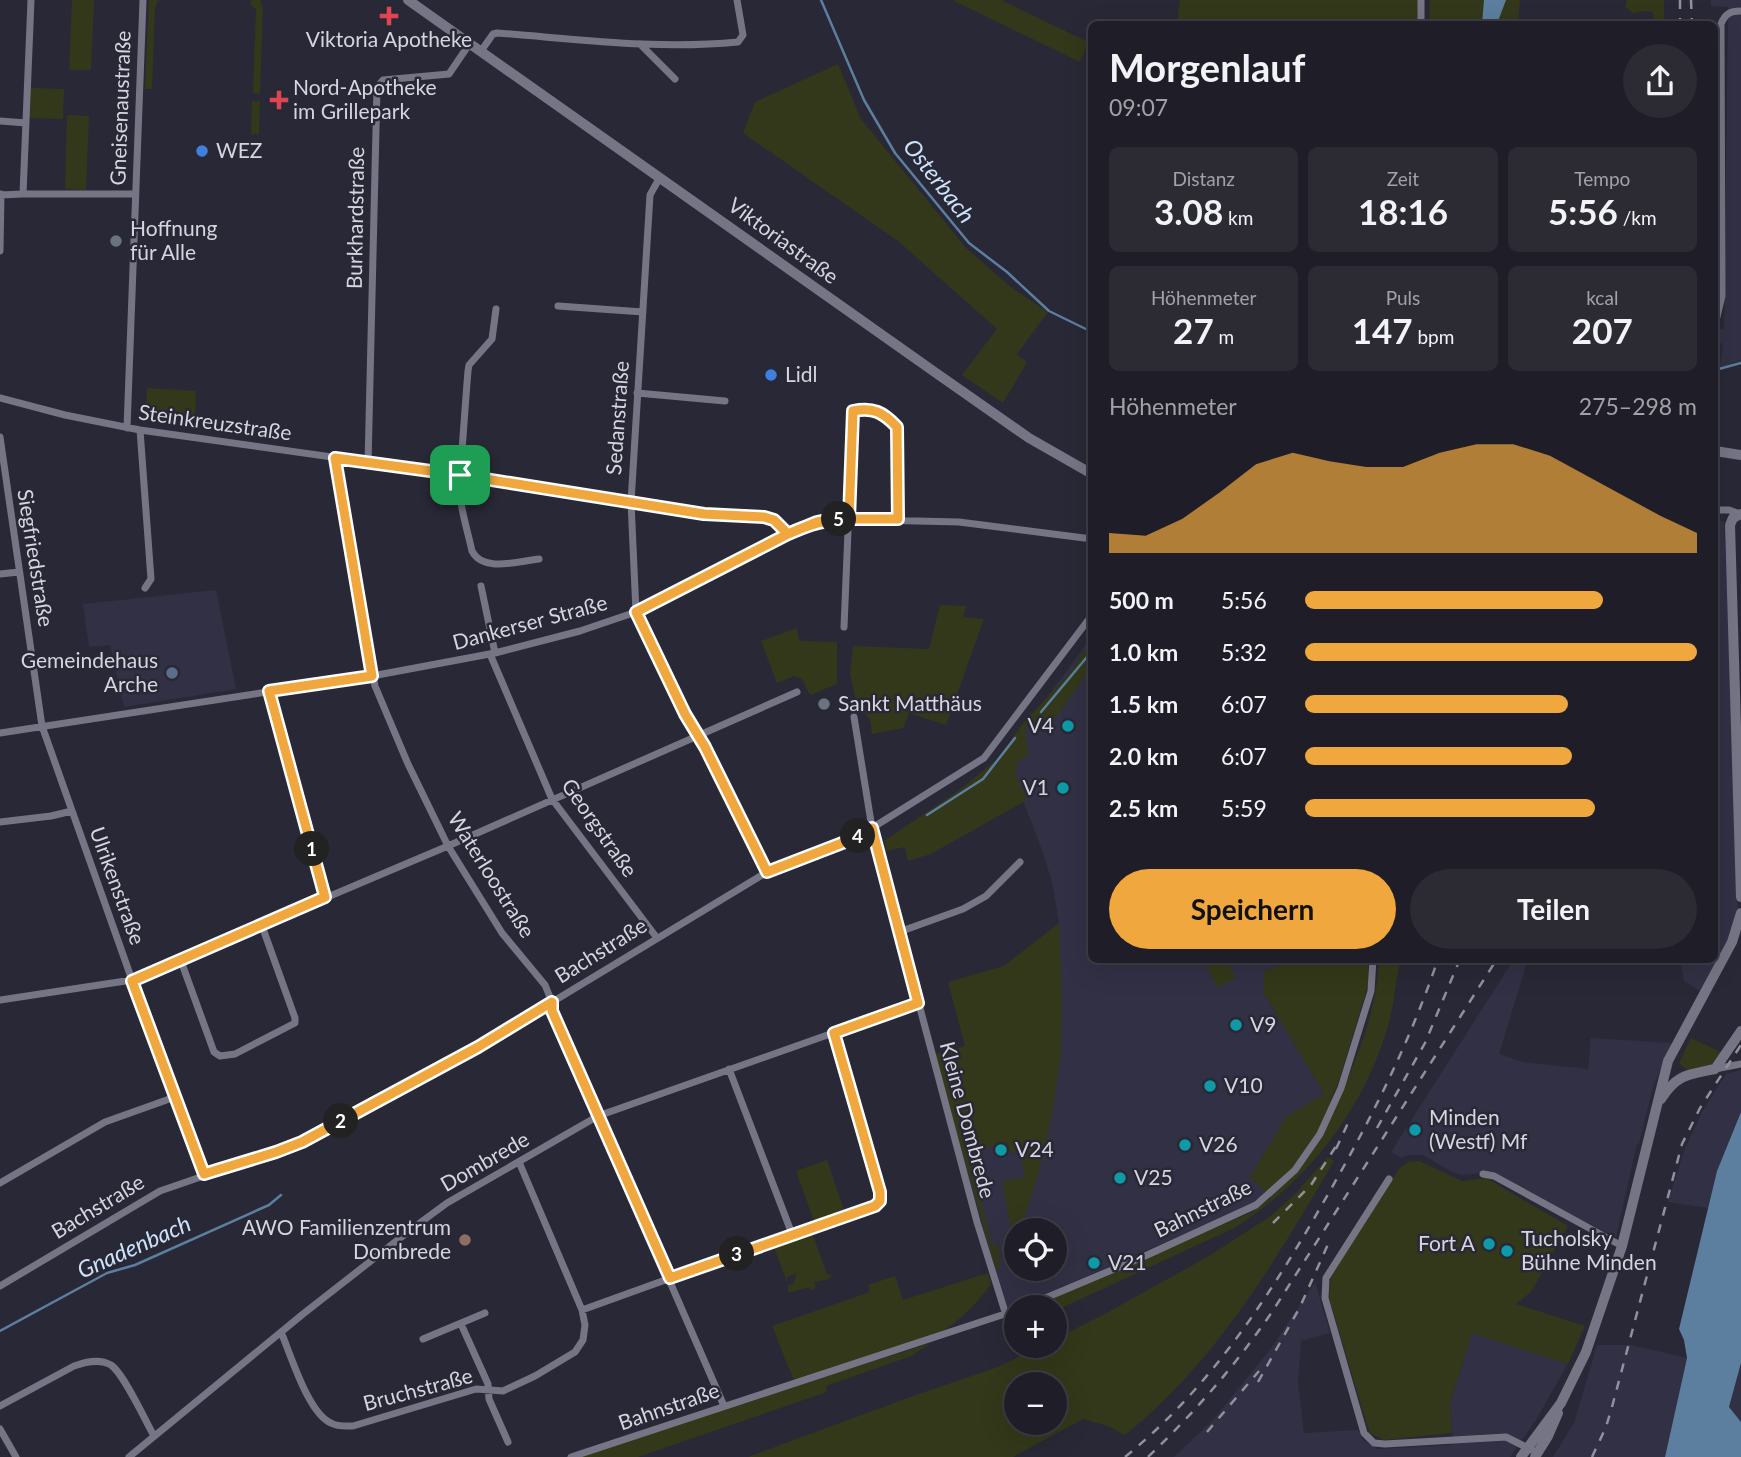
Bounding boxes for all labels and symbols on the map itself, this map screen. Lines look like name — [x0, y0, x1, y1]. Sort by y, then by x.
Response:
marker: Viktoria Apotheke — [381, 8, 397, 24]
place label: Viktoria Apotheke — [306, 26, 472, 51]
street label: Gneisenaustraße — [104, 30, 135, 186]
place label: Nord-Apotheke im Grillepark — [293, 74, 437, 123]
marker: Nord-Apotheke im Grillepark — [271, 92, 287, 108]
water label: Osterbach — [898, 133, 981, 228]
place label: WEZ — [216, 137, 263, 162]
marker: WEZ — [194, 143, 210, 159]
street label: Burkhardstraße — [341, 147, 368, 289]
street label: Viktoriastraße — [724, 191, 844, 288]
place label: Hoffnung für Alle — [130, 215, 218, 264]
marker: Hoffnung für Alle — [108, 233, 124, 249]
street label: Sedanstraße — [600, 360, 633, 476]
place label: Lidl — [785, 361, 818, 386]
marker: Lidl — [763, 367, 779, 383]
street label: Steinkreuzstraße — [137, 398, 293, 445]
pin — [430, 445, 490, 505]
street label: Siegfriedstraße — [13, 487, 60, 628]
pin: 5 — [822, 502, 856, 536]
street label: Dankerser Straße — [450, 589, 610, 654]
place label: Gemeindehaus Arche — [21, 647, 158, 696]
marker: Gemeindehaus Arche — [164, 665, 180, 681]
place label: Sankt Matthäus — [838, 690, 982, 715]
marker: Sankt Matthäus — [816, 696, 832, 712]
place label: V4 — [1028, 712, 1054, 737]
marker: V4 — [1060, 718, 1076, 734]
street label: Georgstraße — [557, 773, 643, 881]
place label: V1 — [1023, 774, 1049, 799]
marker: V1 — [1055, 780, 1071, 796]
street label: Waterloostraße — [444, 807, 541, 942]
pin: 4 — [840, 818, 876, 854]
street label: Ulrikenstraße — [86, 823, 151, 948]
pin: 1 — [294, 832, 330, 866]
street label: Bachstraße — [550, 912, 651, 988]
place label: V9 — [1250, 1011, 1276, 1036]
marker: V9 — [1228, 1017, 1244, 1033]
street label: Kleine Dombrede — [936, 1039, 1001, 1201]
place label: V10 — [1224, 1072, 1263, 1097]
marker: V10 — [1202, 1078, 1218, 1094]
pin: 2 — [324, 1104, 358, 1138]
place label: Minden (Westf) Mf — [1429, 1104, 1528, 1153]
marker: Minden (Westf) Mf — [1407, 1122, 1423, 1138]
street label: Dombrede — [436, 1125, 533, 1196]
place label: V26 — [1199, 1131, 1238, 1156]
place label: V24 — [1015, 1136, 1054, 1161]
marker: V26 — [1177, 1137, 1193, 1153]
marker: V24 — [993, 1142, 1009, 1158]
place label: V25 — [1134, 1164, 1173, 1189]
street label: Bachstraße — [46, 1168, 148, 1243]
marker: V25 — [1112, 1170, 1128, 1186]
street label: Bahnstraße — [1150, 1173, 1255, 1242]
water label: Gnadenbach — [72, 1209, 195, 1284]
place label: AWO Familienzentrum Dombrede — [242, 1214, 451, 1263]
place label: Tucholsky Bühne Minden — [1521, 1225, 1657, 1274]
place label: Fort A — [1418, 1230, 1476, 1255]
marker: AWO Familienzentrum Dombrede — [457, 1232, 473, 1248]
pin: 3 — [720, 1236, 754, 1272]
marker: Fort A — [1481, 1236, 1497, 1252]
marker: Tucholsky Bühne Minden — [1499, 1243, 1515, 1259]
place label: V21 — [1108, 1249, 1147, 1274]
marker: V21 — [1086, 1255, 1102, 1271]
street label: Bruchstraße — [360, 1362, 475, 1415]
street label: Bahnstraße — [615, 1377, 722, 1435]

